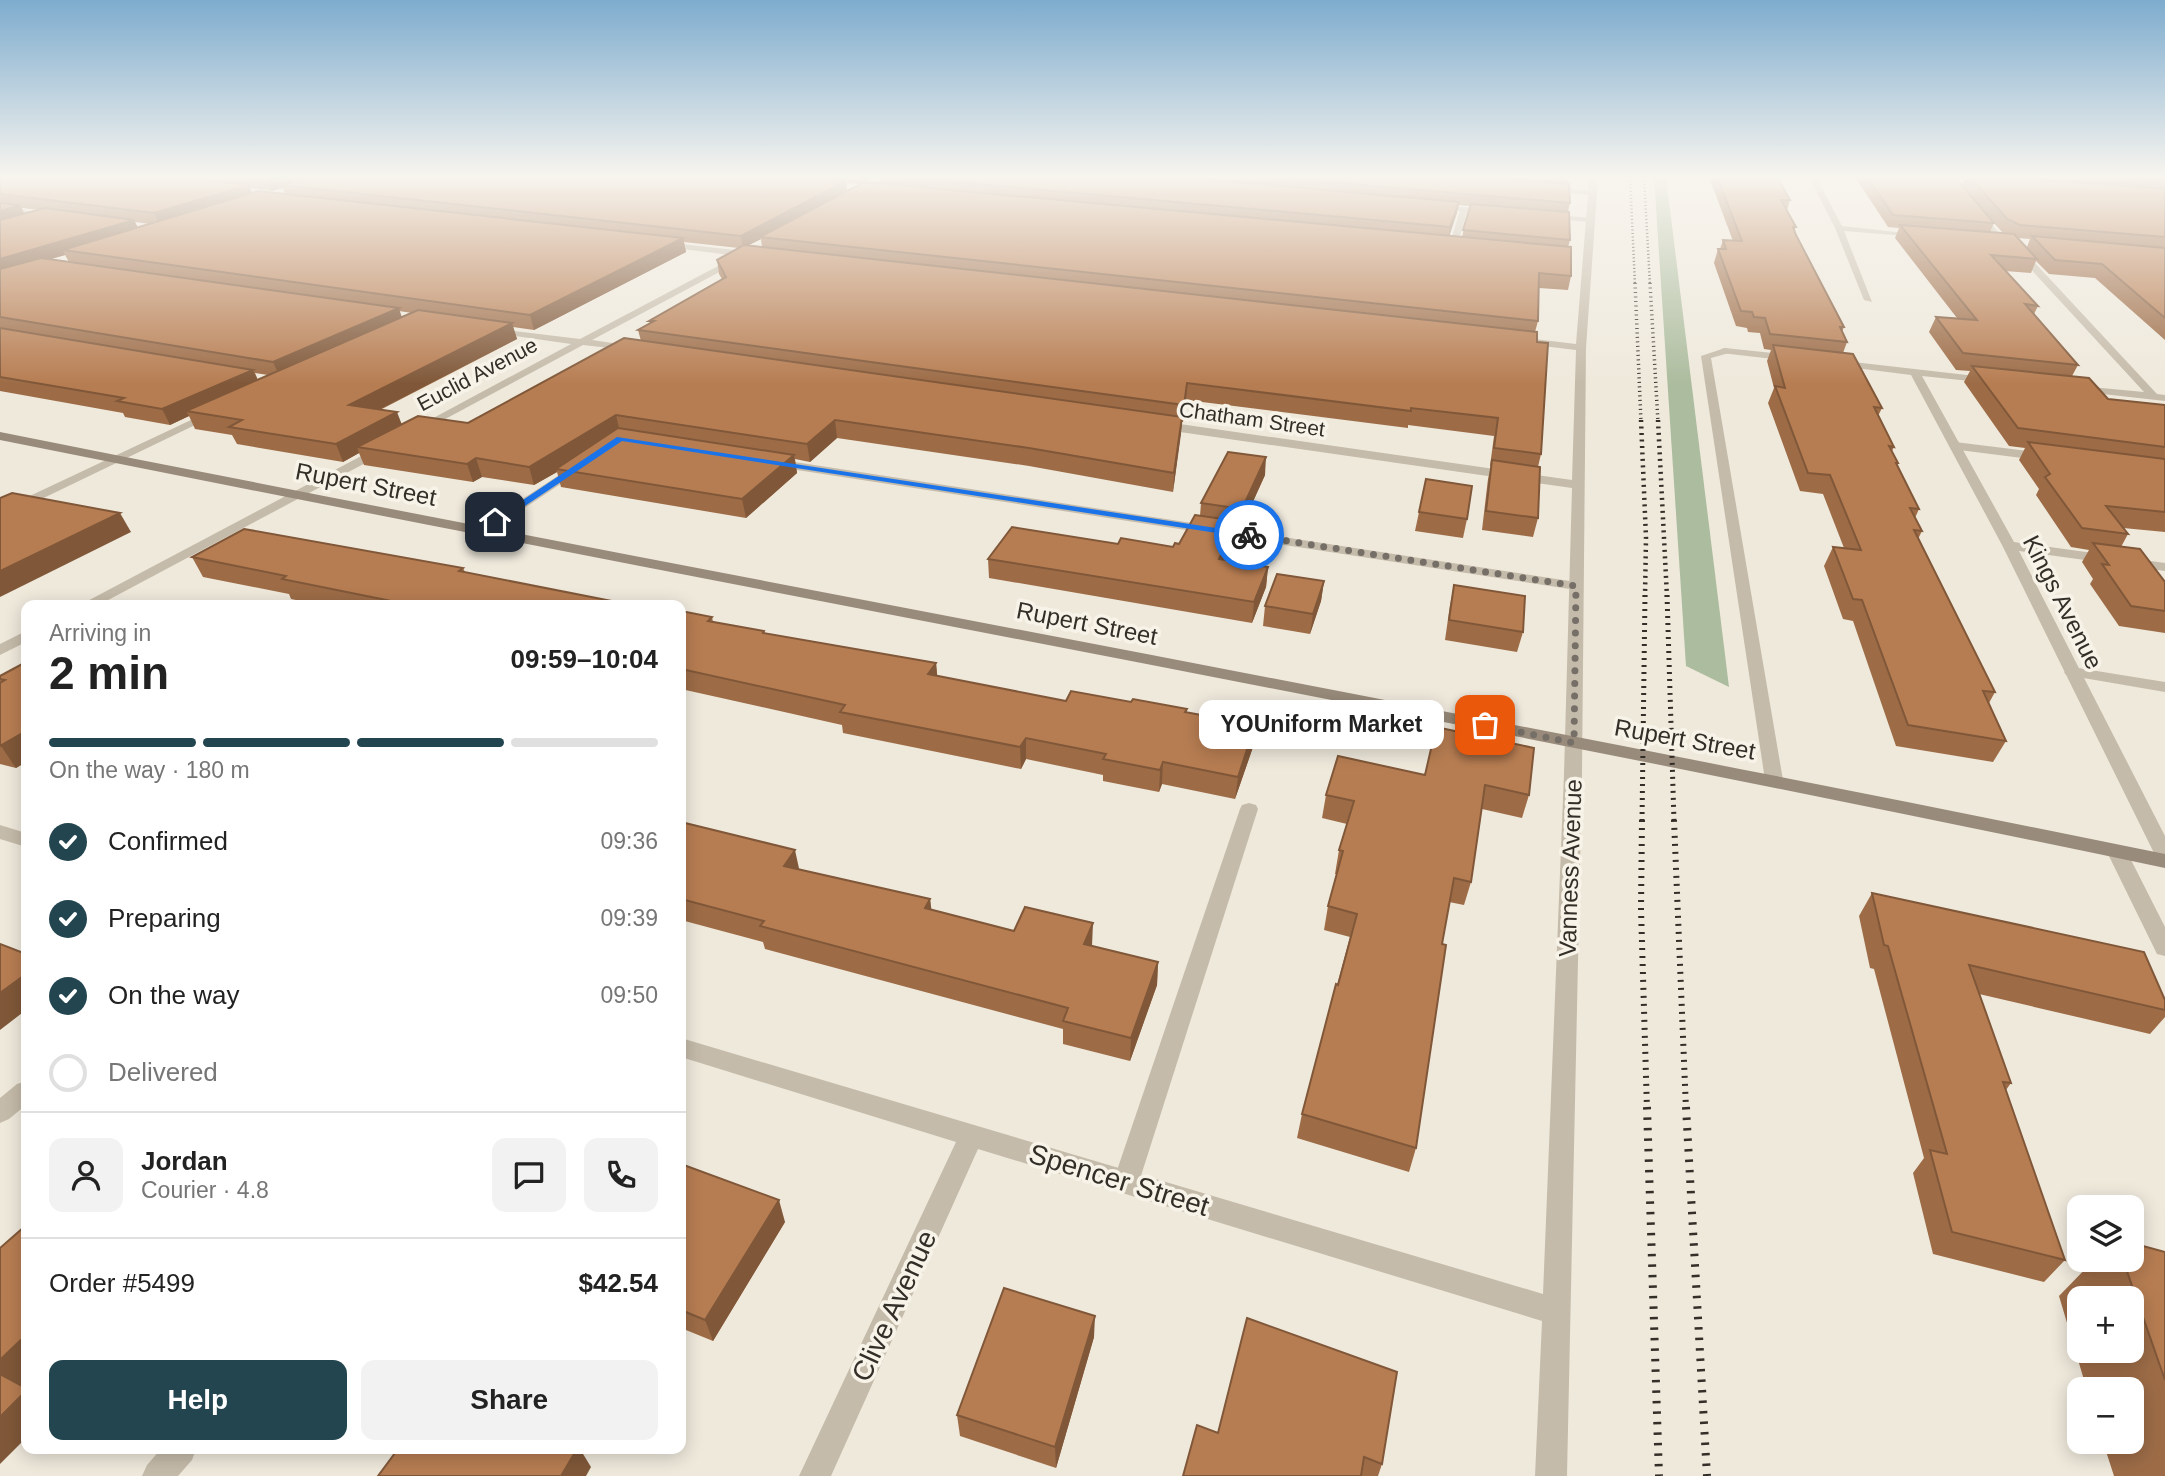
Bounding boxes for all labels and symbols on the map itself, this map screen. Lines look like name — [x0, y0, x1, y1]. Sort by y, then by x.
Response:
street label: Euclid Avenue — [413, 333, 541, 415]
street label: Chatham Street — [1178, 397, 1327, 441]
street label: Rupert Street — [293, 457, 439, 511]
pin — [465, 492, 525, 552]
courier — [1214, 500, 1284, 570]
street label: Kings Avenue — [2018, 531, 2108, 673]
street label: Rupert Street — [1014, 596, 1160, 650]
pin — [1455, 695, 1515, 755]
callout: YOUniform Market — [1198, 700, 1443, 750]
street label: Rupert Street — [1612, 713, 1758, 765]
street label: Vanness Avenue — [1553, 779, 1587, 957]
street label: Spencer Street — [1025, 1138, 1213, 1222]
street label: Clive Avenue — [846, 1226, 942, 1386]

